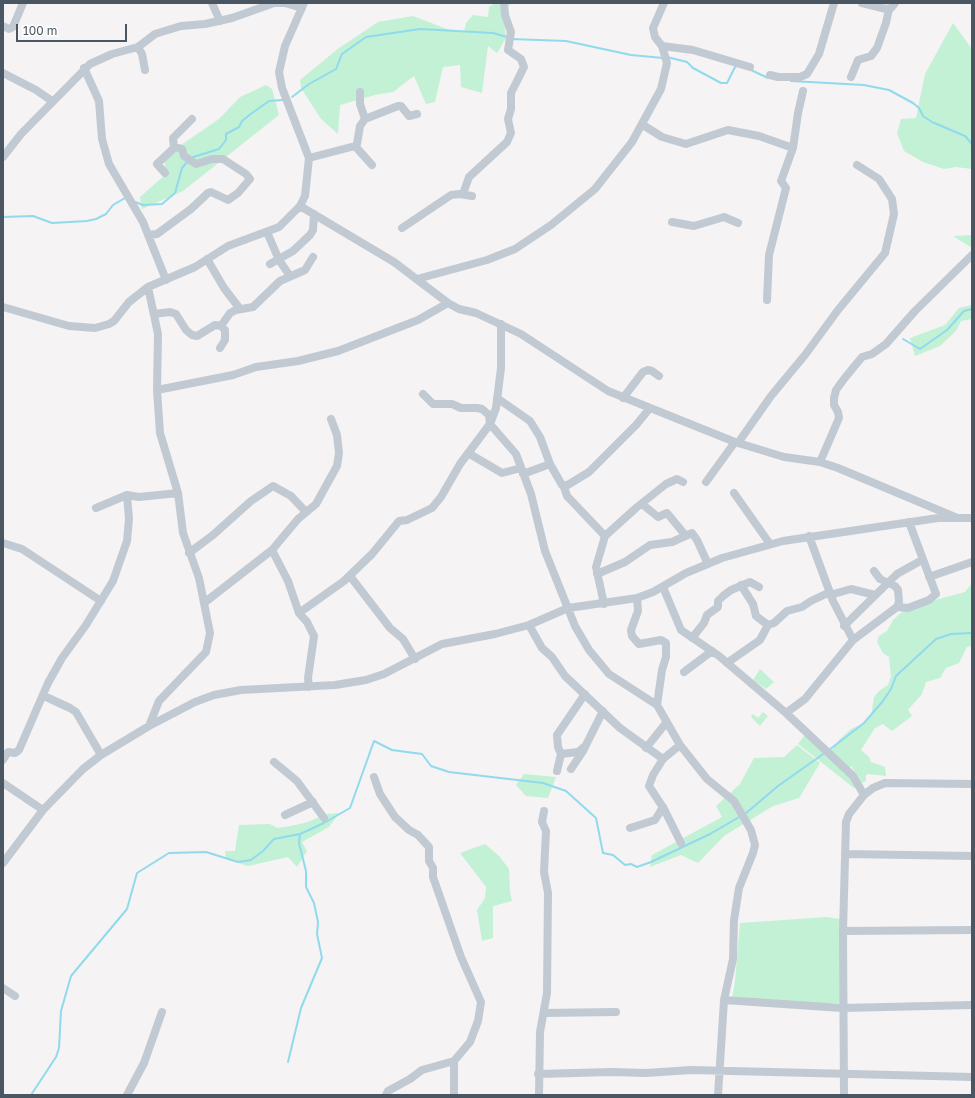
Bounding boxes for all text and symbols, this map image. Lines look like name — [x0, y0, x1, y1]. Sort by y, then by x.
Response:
scale bar — [18, 16, 129, 42]
text: 100 m — [23, 23, 57, 38]

